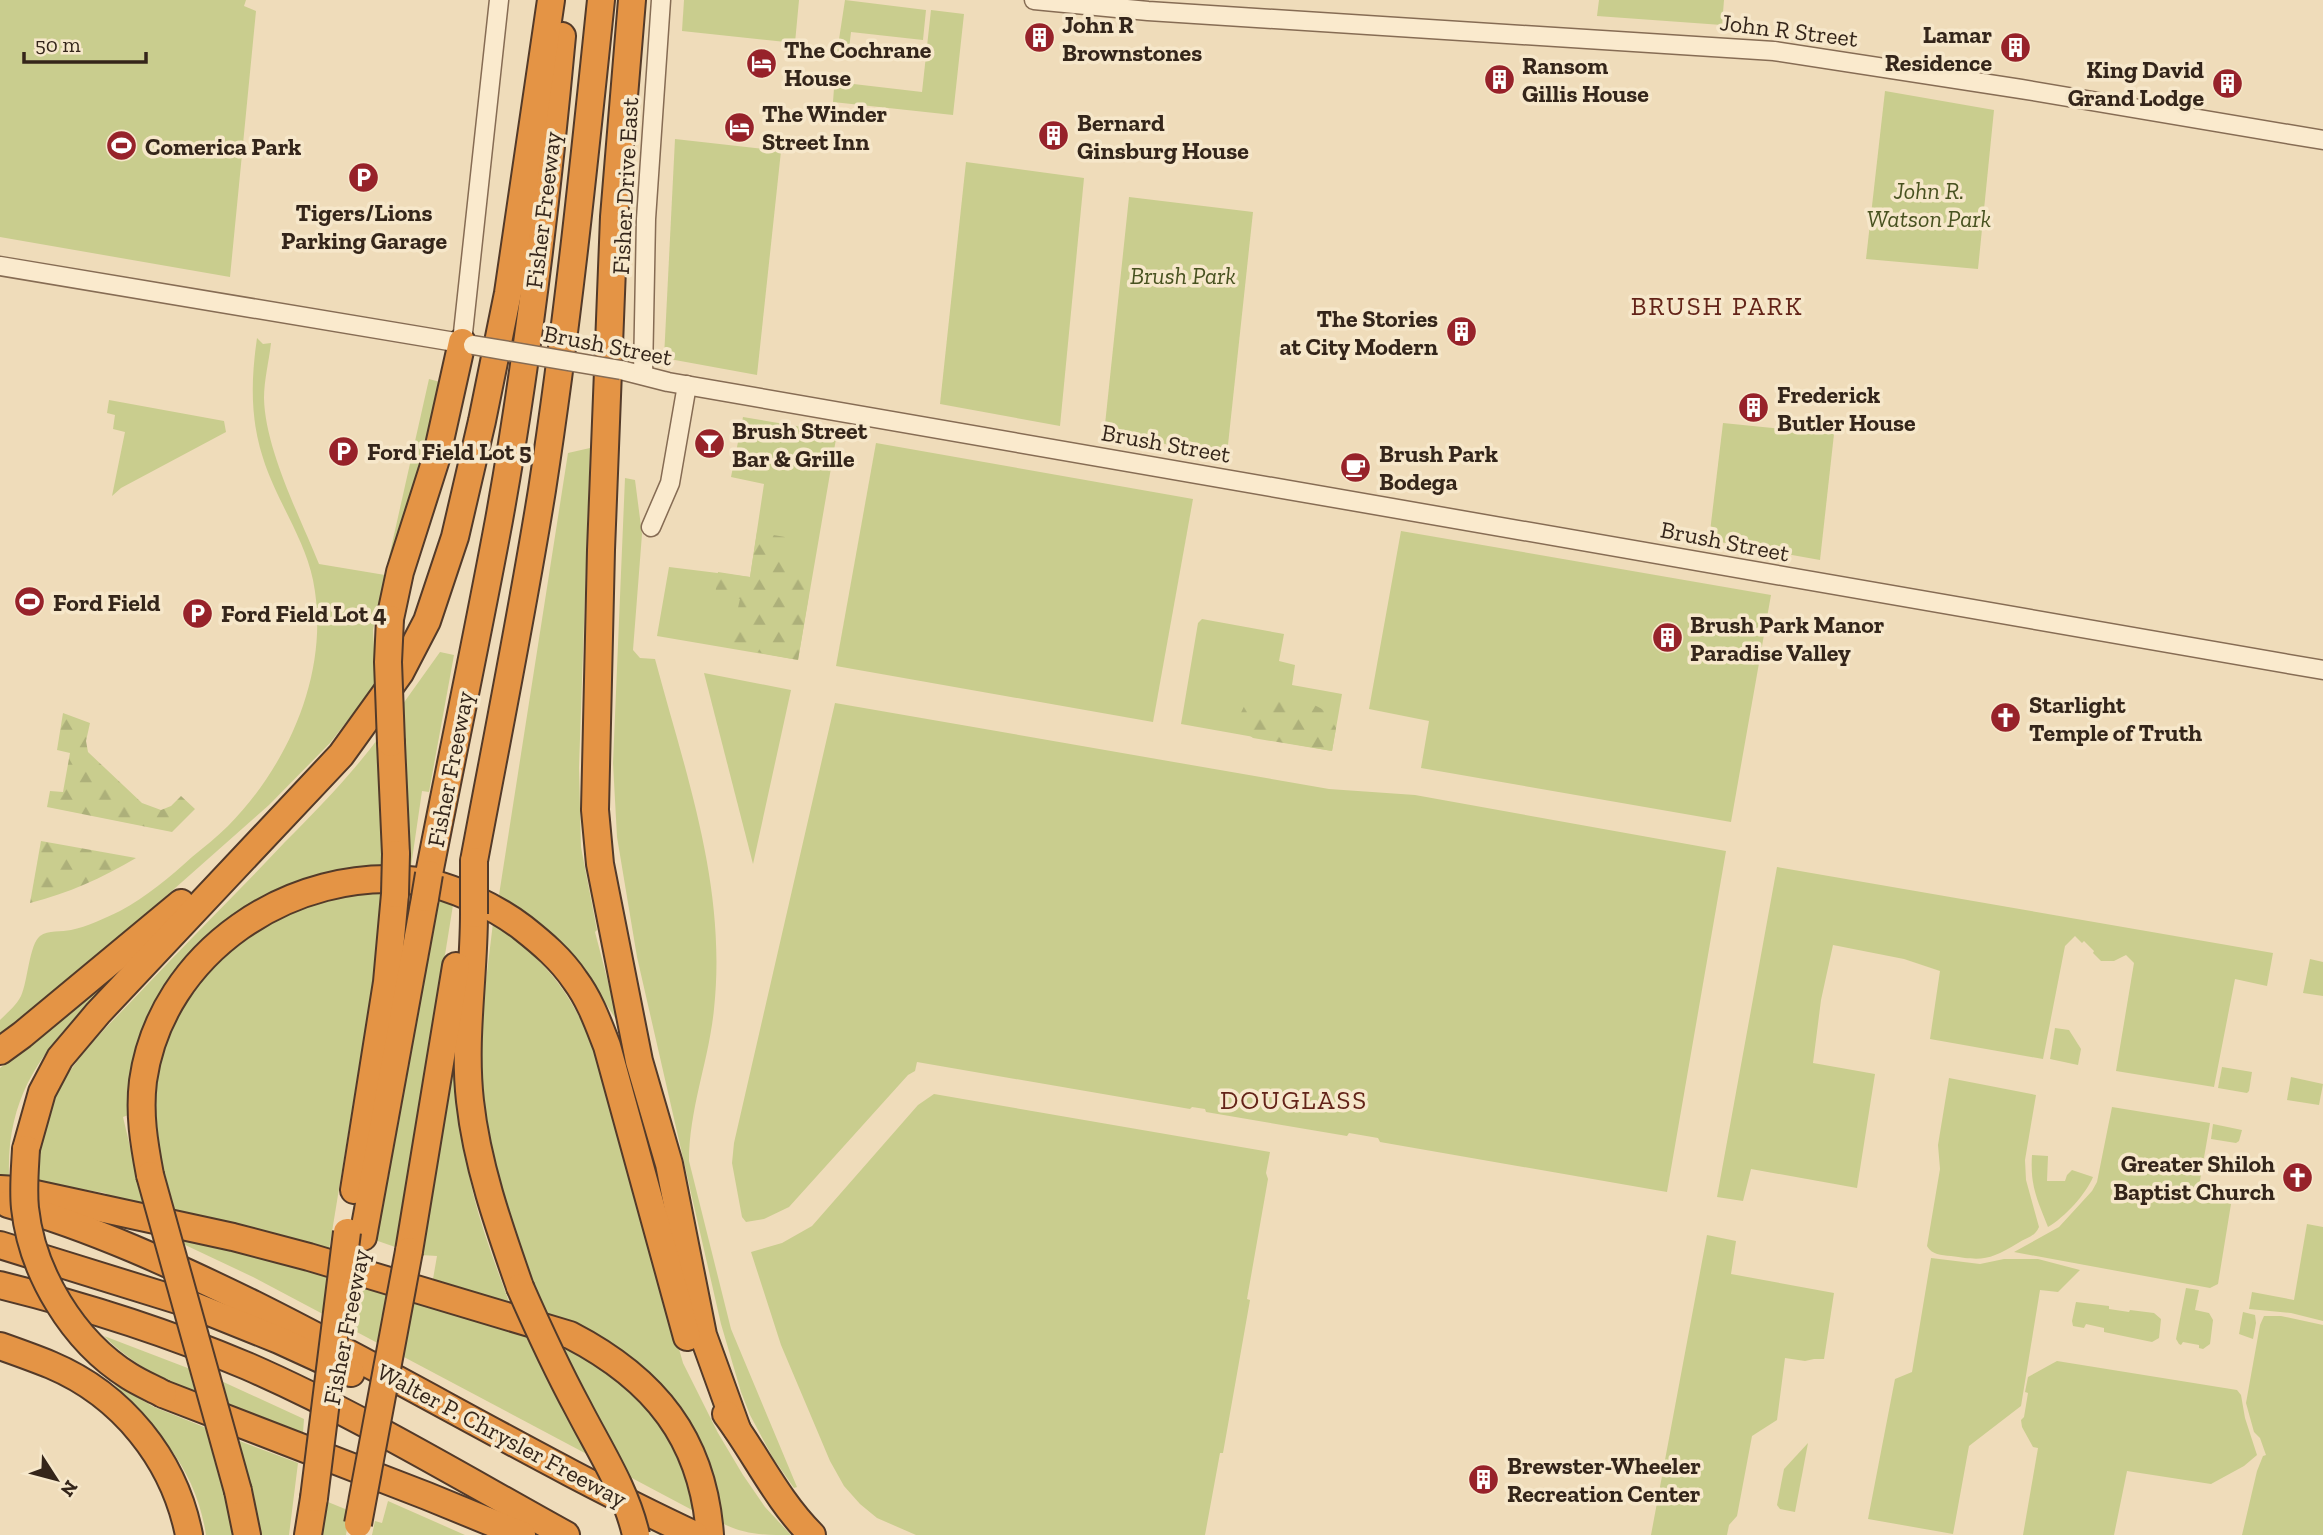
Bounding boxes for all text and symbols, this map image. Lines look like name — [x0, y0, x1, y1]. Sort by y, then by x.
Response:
street label: John R Street — [1718, 7, 1860, 53]
place label: John R Brownstones — [1062, 10, 1202, 67]
place label: Lamar Residence — [1885, 20, 1992, 77]
scale bar — [24, 21, 147, 65]
building icon: John R Brownstones — [1022, 21, 1056, 55]
building icon: Lamar Residence — [1998, 31, 2032, 65]
text: 50 m — [35, 32, 81, 57]
place label: The Cochrane House — [784, 35, 932, 92]
hotel icon: The Cochrane House — [744, 46, 778, 80]
place label: Ransom Gillis House — [1522, 51, 1649, 108]
place label: King David Grand Lodge — [2068, 55, 2204, 112]
building icon: Ransom Gillis House — [1482, 62, 1516, 96]
building icon: King David Grand Lodge — [2210, 66, 2244, 100]
street label: Fisher Drive East — [606, 96, 644, 275]
place label: The Winder Street Inn — [762, 99, 888, 156]
place label: Bernard Ginsburg House — [1077, 108, 1249, 165]
hotel icon: The Winder Street Inn — [722, 110, 756, 144]
building icon: Bernard Ginsburg House — [1037, 119, 1071, 153]
sports icon: Comerica Park — [105, 129, 139, 163]
street label: Fisher Freeway — [519, 129, 567, 290]
place label: Comerica Park — [145, 132, 301, 161]
parking icon: Tigers/Lions Parking Garage — [347, 161, 381, 195]
park label: John R. Watson Park — [1867, 176, 1992, 233]
place label: Tigers/Lions Parking Garage — [281, 198, 447, 255]
park label: Brush Park — [1130, 261, 1236, 290]
district label: BRUSH PARK — [1631, 290, 1803, 322]
place label: The Stories at City Modern — [1279, 304, 1438, 361]
building icon: The Stories at City Modern — [1444, 315, 1478, 349]
street label: Brush Street — [541, 318, 675, 372]
place label: Frederick Butler House — [1777, 380, 1916, 437]
building icon: Frederick Butler House — [1737, 391, 1771, 425]
place label: Brush Street Bar & Grille — [732, 416, 868, 473]
street label: Brush Street — [1099, 417, 1233, 469]
bar icon: Brush Street Bar & Grille — [692, 427, 726, 461]
parking icon: Ford Field Lot 5 — [327, 434, 361, 468]
place label: Ford Field Lot 5 — [367, 437, 531, 466]
place label: Brush Park Bodega — [1379, 439, 1498, 496]
cafe icon: Brush Park Bodega — [1339, 450, 1373, 484]
street label: Brush Street — [1658, 514, 1792, 568]
sports icon: Ford Field — [13, 585, 47, 619]
place label: Ford Field — [53, 588, 161, 617]
parking icon: Ford Field Lot 4 — [181, 596, 215, 630]
place label: Ford Field Lot 4 — [221, 599, 387, 628]
place label: Brush Park Manor Paradise Valley — [1690, 610, 1885, 667]
building icon: Brush Park Manor Paradise Valley — [1650, 621, 1684, 655]
street label: Fisher Freeway — [421, 688, 479, 849]
place label: Starlight Temple of Truth — [2029, 690, 2202, 747]
church icon: Starlight Temple of Truth — [1989, 701, 2023, 735]
district label: DOUGLASS — [1220, 1084, 1368, 1116]
place label: Greater Shiloh Baptist Church — [2113, 1149, 2275, 1206]
church icon: Greater Shiloh Baptist Church — [2281, 1160, 2315, 1194]
street label: Fisher Freeway — [317, 1246, 375, 1407]
street label: Walter P. Chrysler Freeway — [372, 1357, 633, 1514]
north arrow — [21, 1444, 91, 1514]
place label: Brewster-Wheeler Recreation Center — [1507, 1451, 1701, 1508]
building icon: Brewster-Wheeler Recreation Center — [1467, 1462, 1501, 1496]
text: N — [56, 1476, 83, 1501]

